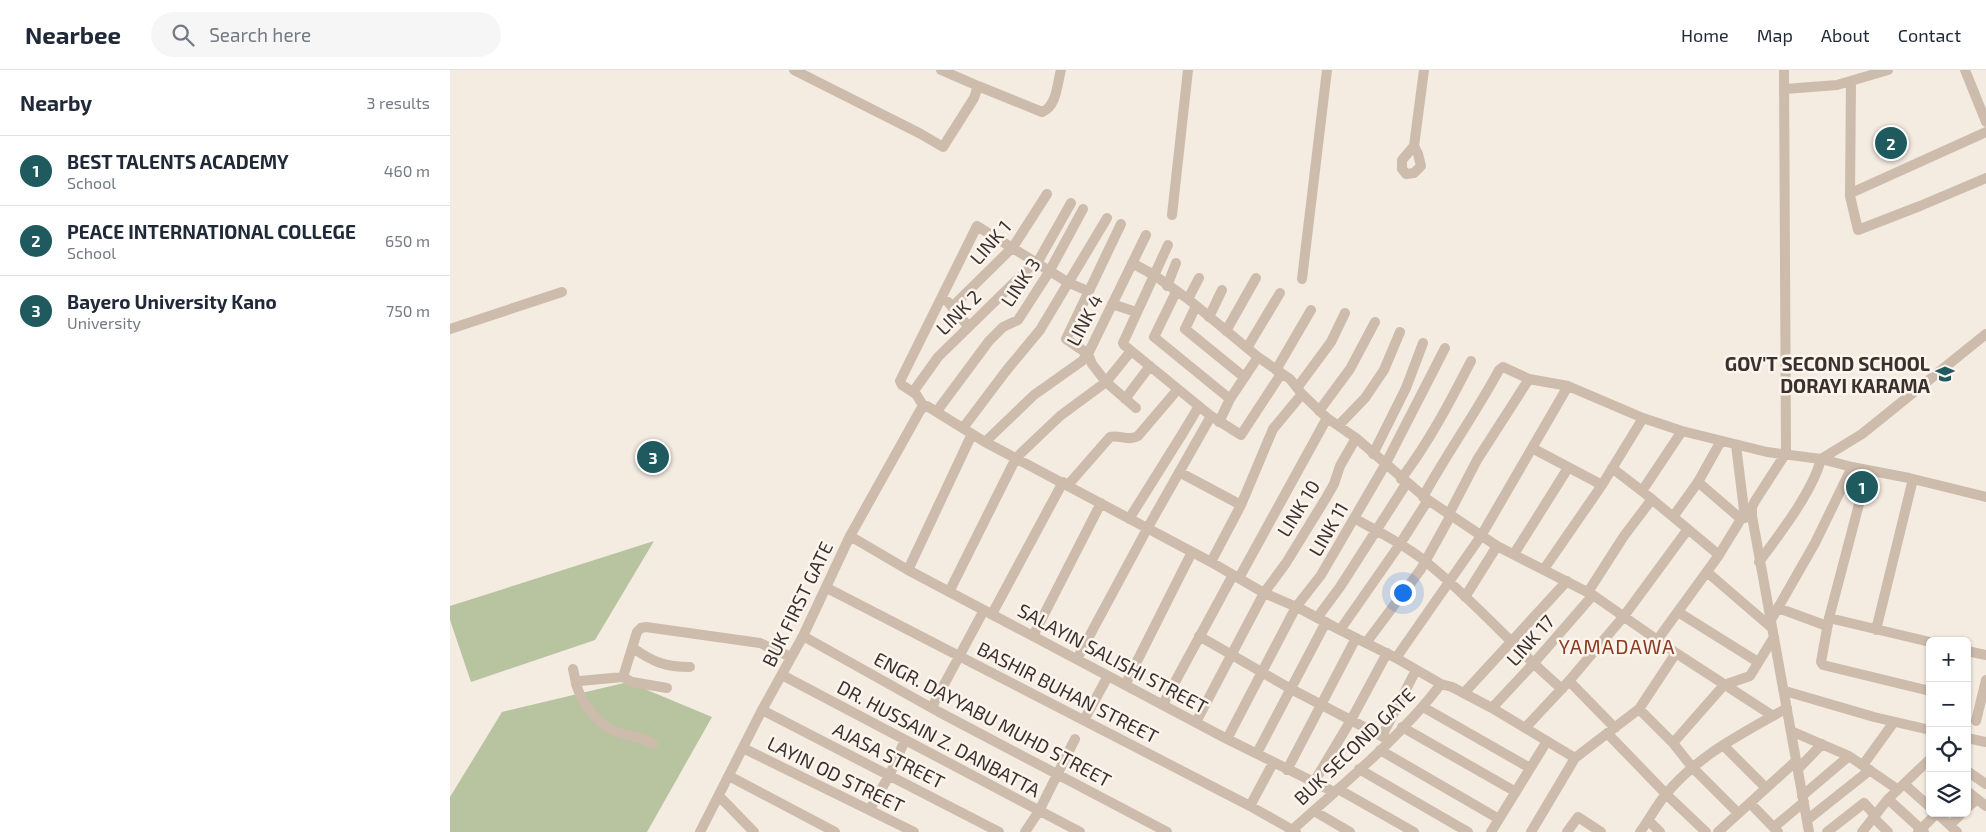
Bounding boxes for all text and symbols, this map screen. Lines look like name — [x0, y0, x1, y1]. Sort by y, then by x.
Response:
search box — [151, 12, 501, 57]
text: Nearbee — [25, 20, 121, 49]
icon: search — [169, 21, 197, 49]
text: Search here — [209, 23, 311, 46]
text: Home — [1681, 24, 1729, 46]
text: Map — [1757, 24, 1793, 46]
text: About — [1821, 24, 1870, 46]
text: Contact — [1898, 24, 1961, 46]
text: Nearby — [20, 90, 92, 115]
text: 3 results — [367, 93, 430, 112]
pin: 2 — [1875, 124, 1907, 162]
text: BEST TALENTS ACADEMY — [67, 150, 289, 173]
text: 1 — [33, 161, 39, 180]
text: 460 m — [384, 161, 430, 180]
text: School — [67, 173, 116, 192]
street label: LINK 1 — [965, 215, 1015, 269]
text: PEACE INTERNATIONAL COLLEGE — [67, 220, 356, 243]
text: 2 — [31, 231, 41, 250]
text: 650 m — [385, 231, 430, 250]
text: School — [67, 243, 116, 262]
street label: LINK 3 — [995, 253, 1045, 311]
street label: LINK 2 — [931, 285, 985, 339]
text: Bayero University Kano — [67, 290, 277, 313]
street label: LINK 4 — [1061, 290, 1107, 350]
text: 3 — [31, 301, 41, 320]
text: 750 m — [386, 301, 430, 320]
text: University — [67, 313, 141, 332]
place label: GOV'T SECOND SCHOOL DORAYI KARAMA — [1725, 352, 1931, 397]
school or university icon: GOV'T SECOND SCHOOL DORAYI KARAMA — [1934, 363, 1956, 385]
pin: 3 — [637, 438, 669, 476]
pin: 1 — [1846, 468, 1878, 506]
street label: LINK 10 — [1272, 475, 1324, 541]
street label: LINK 11 — [1303, 498, 1353, 560]
street label: BUK FIRST GATE — [757, 538, 837, 670]
your location — [1390, 580, 1416, 606]
street label: SALAYIN SALISHI STREET — [1014, 598, 1212, 718]
street label: LINK 17 — [1501, 610, 1559, 670]
district label: YAMADAWA — [1559, 634, 1675, 658]
street label: BASHIR BUHAN STREET — [974, 636, 1162, 748]
map controls — [1926, 637, 1971, 817]
button: + — [1926, 637, 1971, 682]
street label: ENGR. DAYYABU MUHD STREET — [870, 647, 1116, 791]
street label: DR. HUSSAIN Z. DANBATTA — [834, 675, 1045, 801]
button: − — [1926, 682, 1971, 727]
street label: BUK SECOND GATE — [1289, 683, 1419, 809]
street label: AJASA STREET — [829, 717, 949, 793]
button: locate — [1926, 727, 1971, 772]
street label: LAYIN OD STREET — [764, 731, 908, 817]
button: layers — [1926, 772, 1971, 817]

